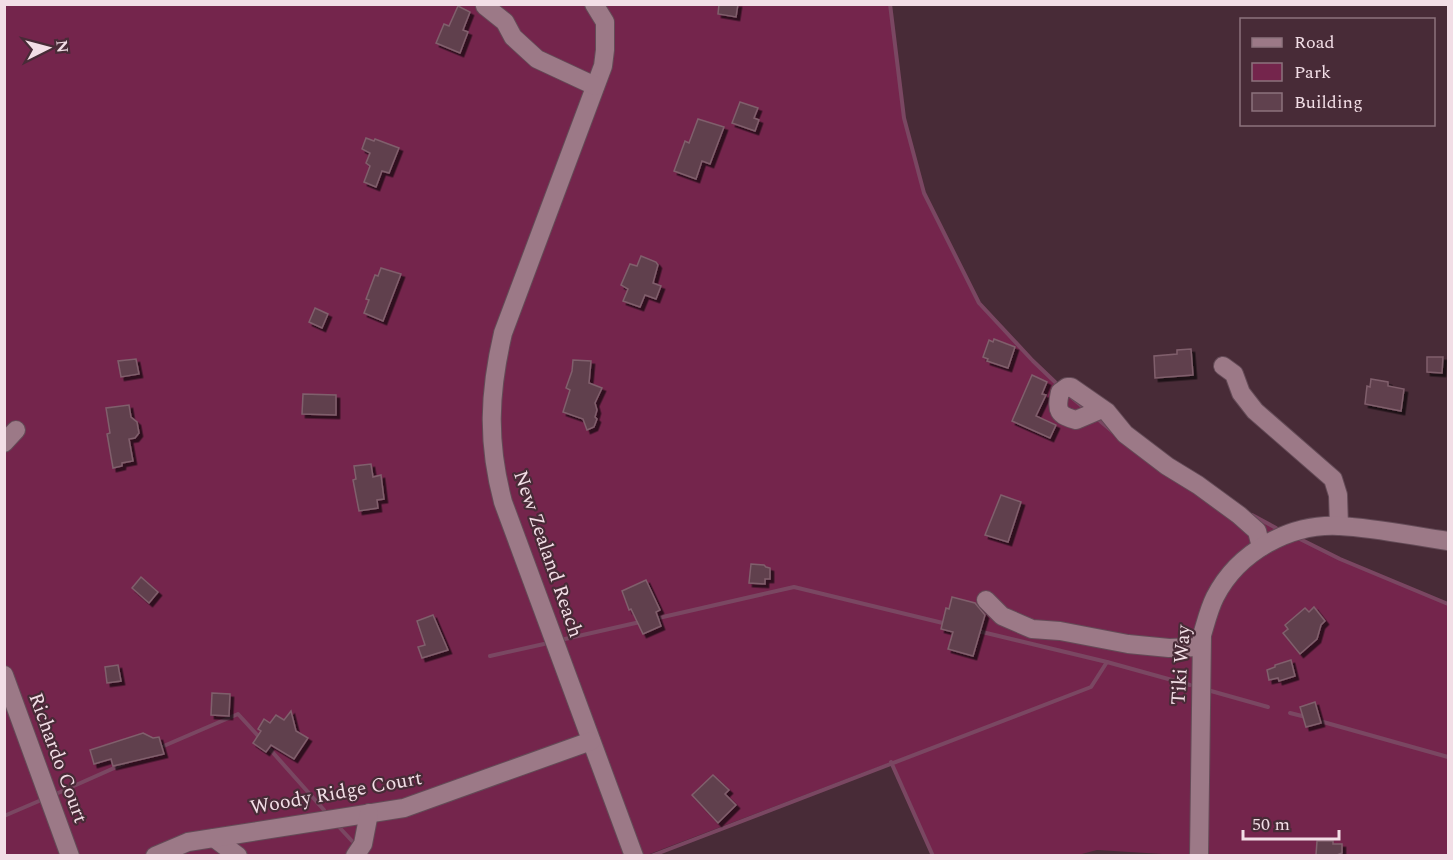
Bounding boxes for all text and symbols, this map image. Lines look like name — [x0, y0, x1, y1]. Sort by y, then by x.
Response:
north arrow — [18, 18, 78, 78]
legend — [1240, 18, 1435, 126]
text: Road — [1294, 29, 1335, 56]
text: N — [49, 39, 75, 54]
text: Park — [1294, 59, 1331, 86]
text: Building — [1294, 89, 1363, 116]
street label: New Zealand Reach — [505, 466, 591, 642]
street label: Tiki Way — [1163, 623, 1199, 706]
street label: Richardo Court — [20, 689, 96, 827]
street label: Woody Ridge Court — [248, 763, 424, 823]
scale bar — [1243, 803, 1339, 841]
text: 50 m — [1252, 811, 1290, 838]

